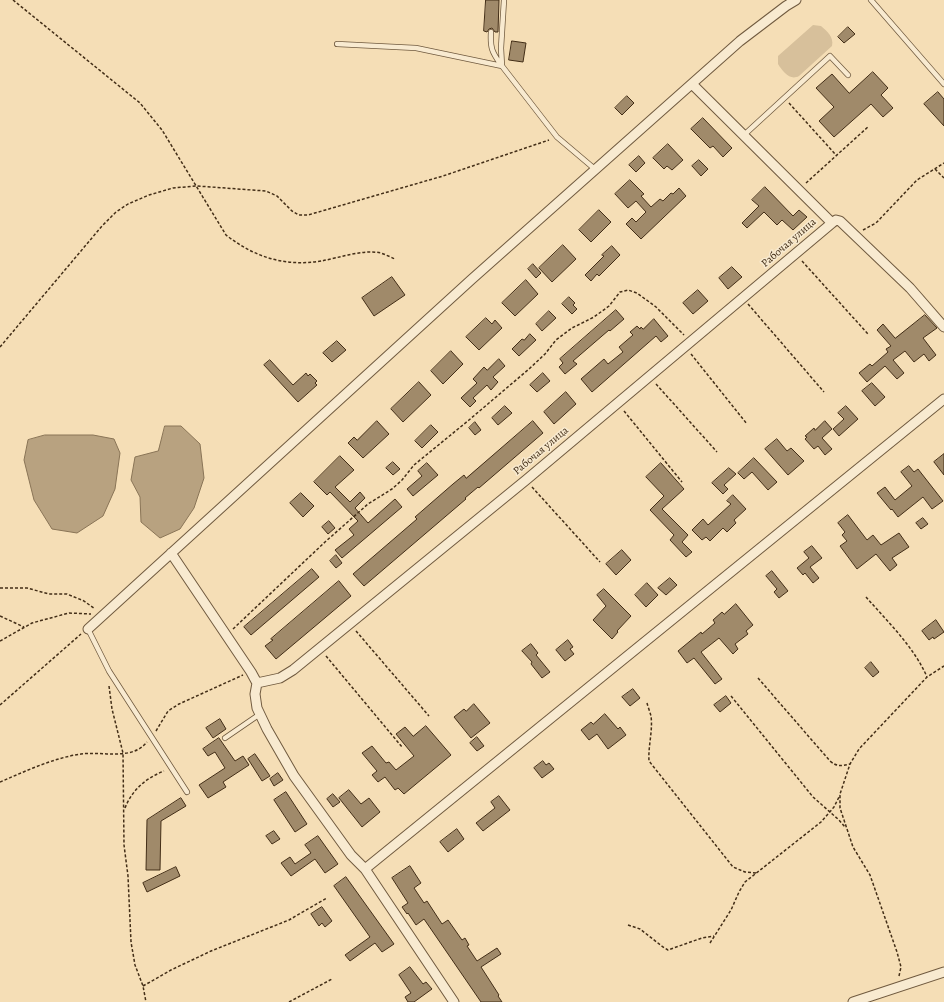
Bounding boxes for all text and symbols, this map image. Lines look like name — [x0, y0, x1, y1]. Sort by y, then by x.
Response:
street label: Рабочая улица — [759, 216, 819, 270]
street label: Рабочая улица — [511, 424, 571, 478]

